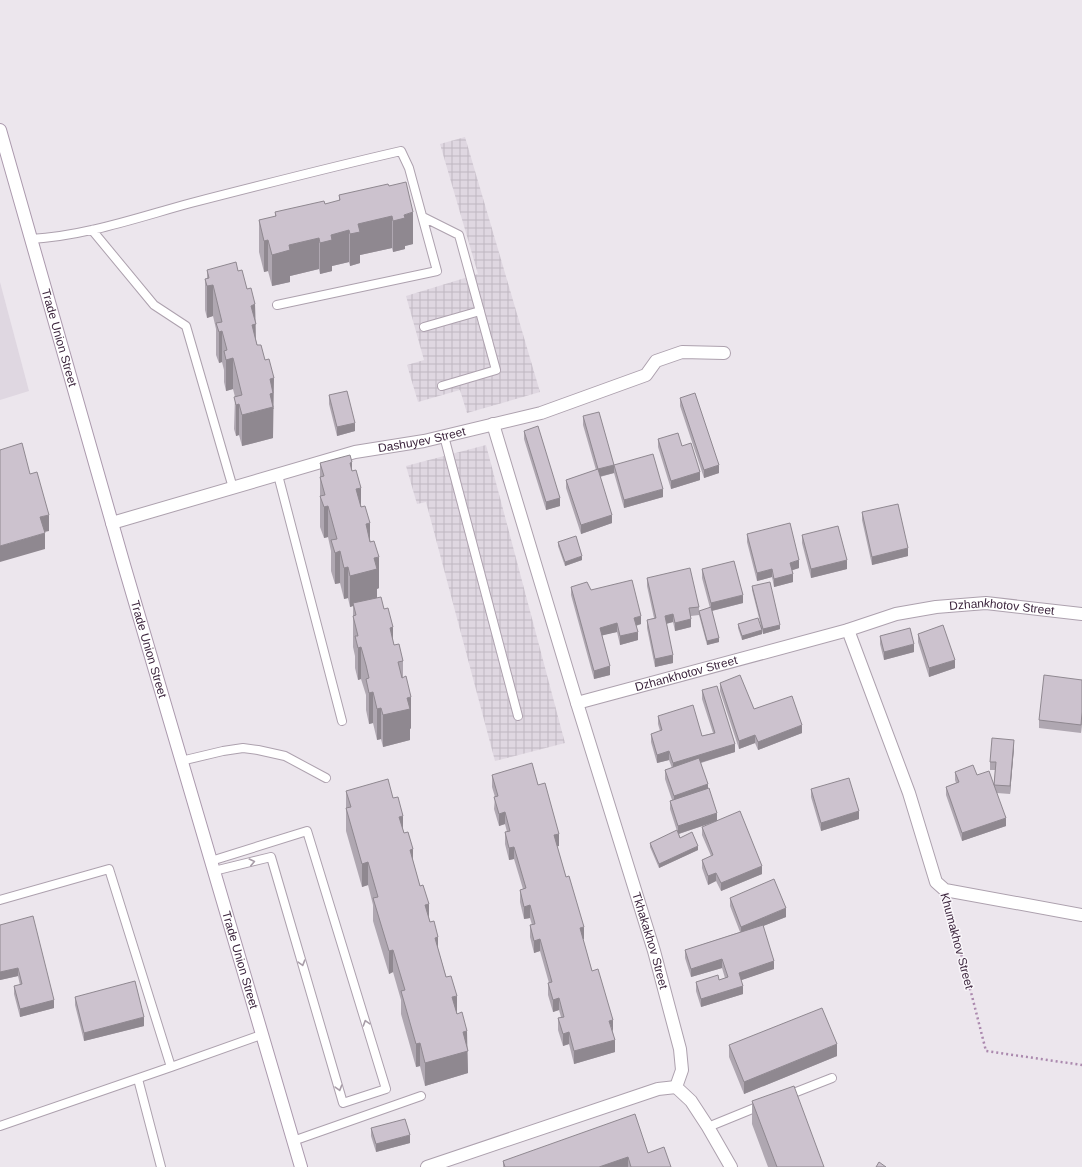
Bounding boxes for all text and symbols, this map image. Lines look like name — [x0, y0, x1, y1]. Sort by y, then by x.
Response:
street label: Trade Union Street — [39, 287, 80, 389]
street label: Dashuyev Street — [377, 424, 467, 455]
street label: Dzhankhotov Street — [949, 596, 1056, 618]
street label: Trade Union Street — [128, 599, 170, 700]
street label: Dzhankhotov Street — [633, 653, 740, 694]
one-way arrow — [249, 858, 255, 866]
street label: Tkhakakhov Street — [629, 891, 671, 991]
street label: Khumakhov Street — [937, 892, 977, 991]
street label: Trade Union Street — [219, 909, 261, 1011]
one-way arrow — [297, 959, 306, 966]
one-way arrow — [362, 1020, 371, 1027]
one-way arrow — [334, 1084, 343, 1091]

